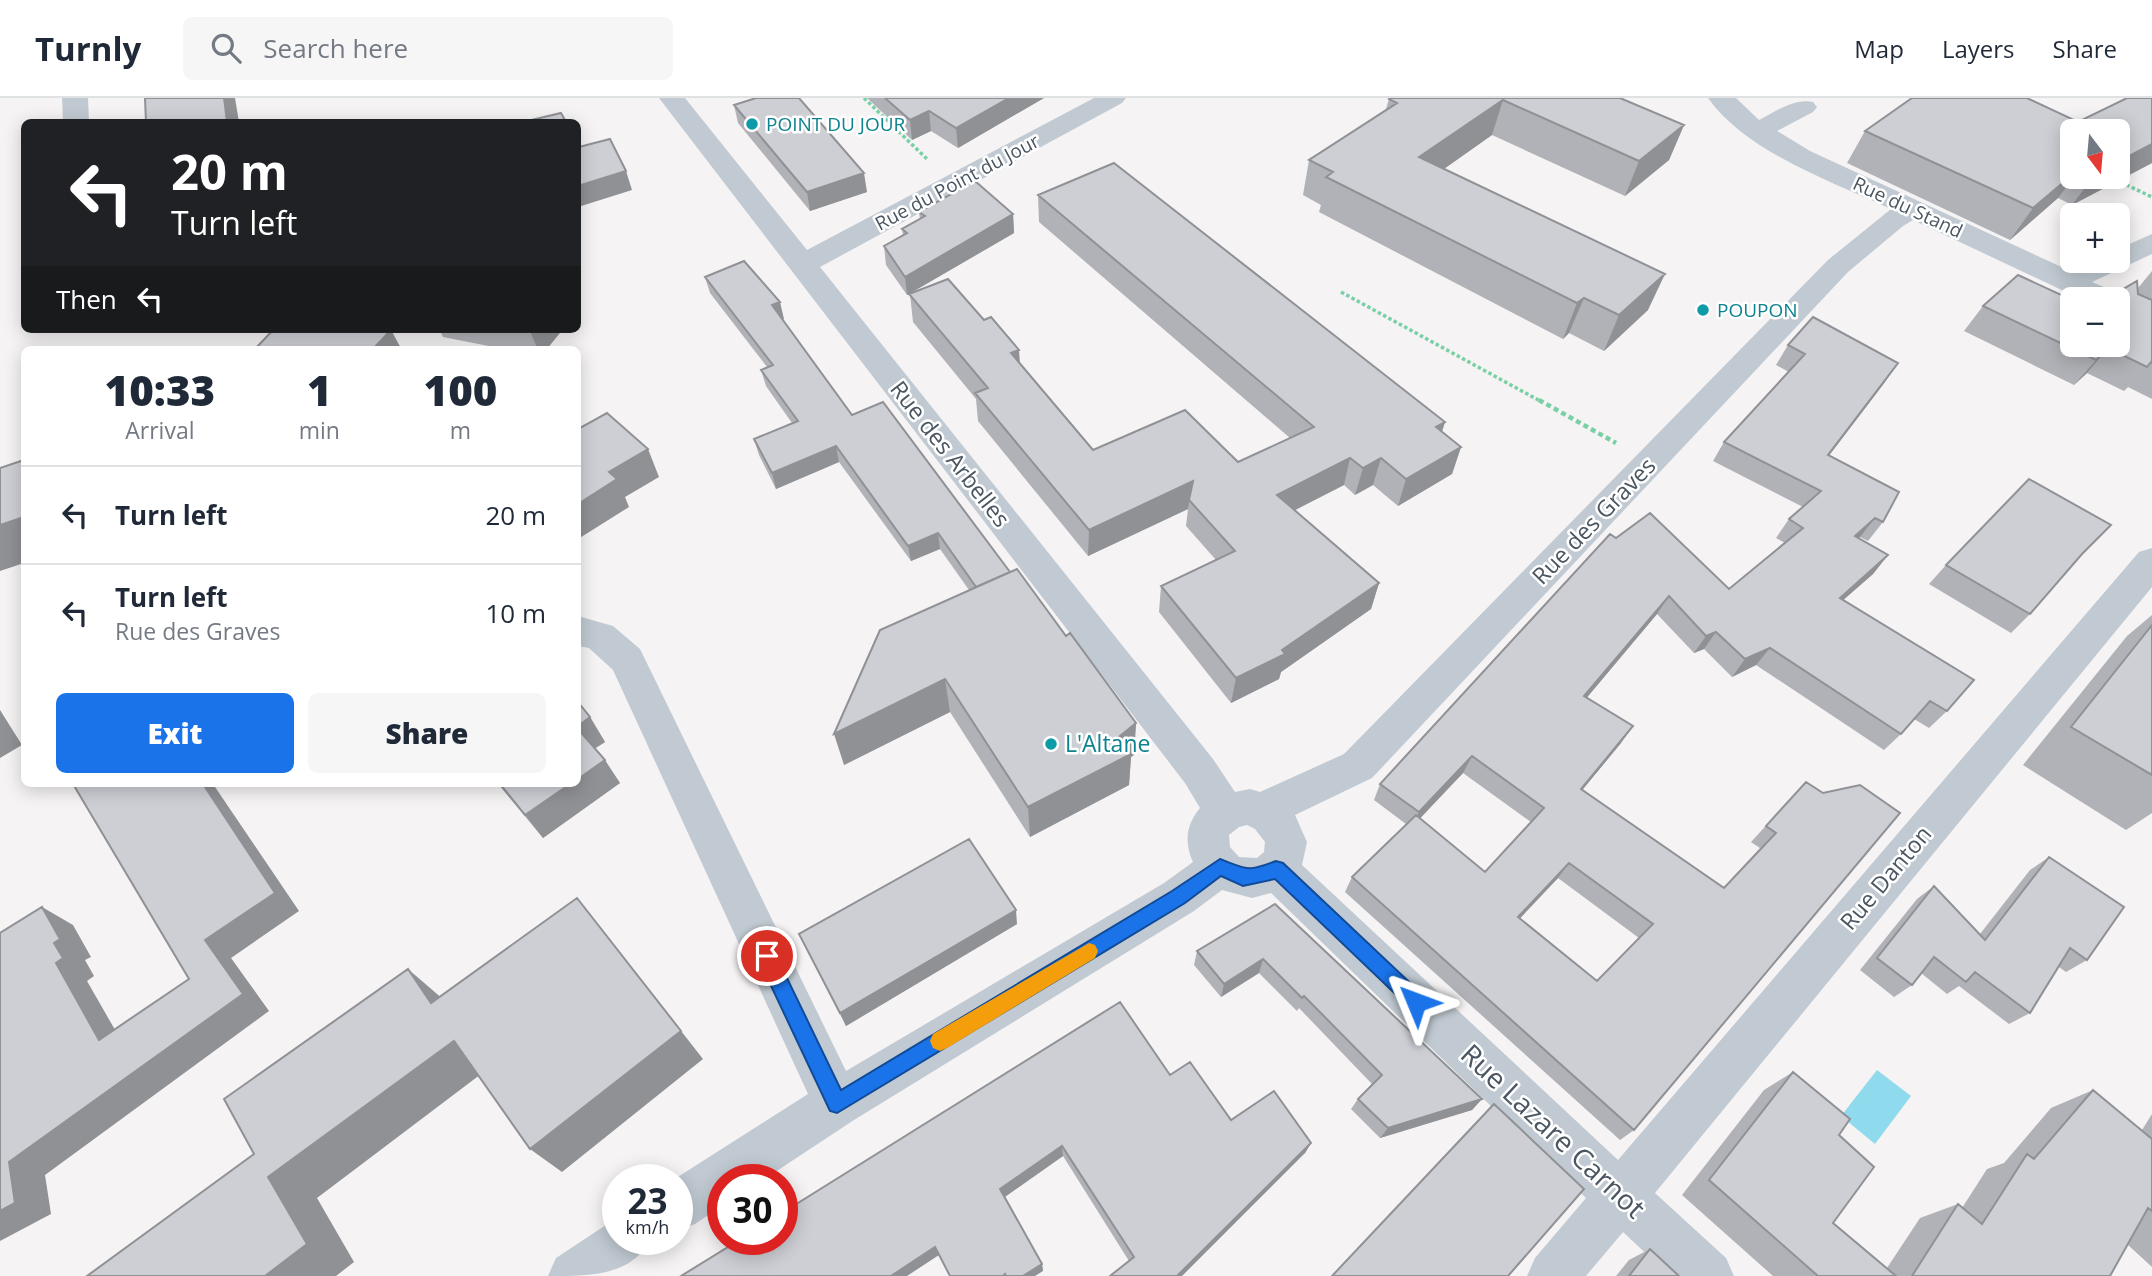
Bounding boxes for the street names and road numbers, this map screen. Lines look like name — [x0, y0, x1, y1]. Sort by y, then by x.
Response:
street label: Rue du Point du Jour — [870, 128, 1044, 236]
street label: Rue du Stand — [1849, 170, 1967, 244]
street label: Rue des Arbelles — [884, 374, 1018, 533]
street label: Rue des Graves — [1524, 450, 1662, 591]
street label: Rue Danton — [1832, 818, 1938, 936]
street label: Rue Lazare Carnot — [1453, 1035, 1654, 1226]

